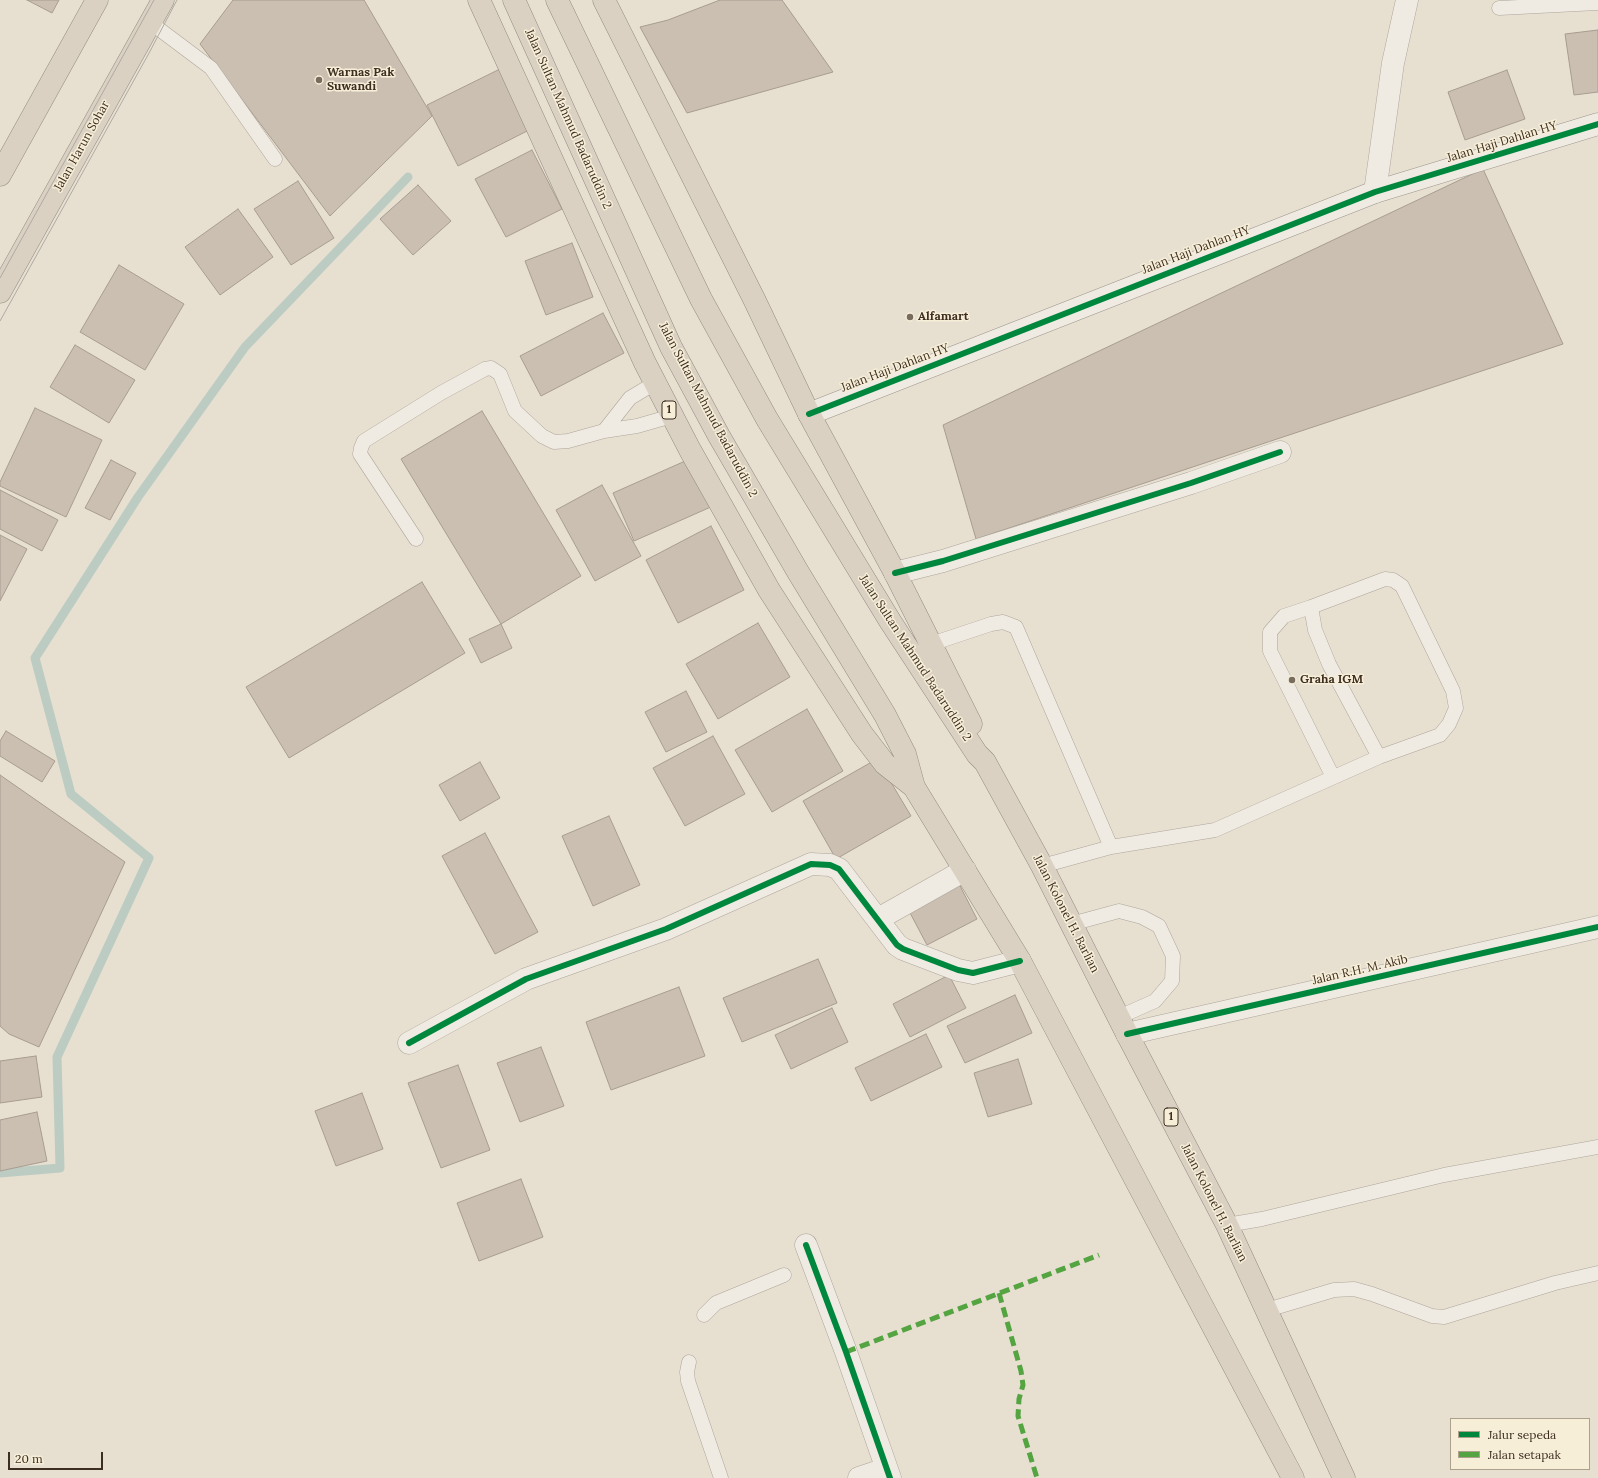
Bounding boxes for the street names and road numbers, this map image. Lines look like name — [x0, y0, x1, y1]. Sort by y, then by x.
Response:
street label: Jalan Sultan Mahmud Badaruddin 2 — [522, 27, 614, 211]
street label: Jalan Harun Sohar — [51, 98, 113, 194]
street label: Jalan Haji Dahlan HY — [1445, 118, 1559, 166]
street label: Jalan Haji Dahlan HY — [1140, 223, 1252, 277]
street label: Jalan Sultan Mahmud Badaruddin 2 — [656, 320, 760, 500]
street label: Jalan Haji Dahlan HY — [839, 341, 951, 395]
road number: 1 — [662, 401, 676, 419]
street label: Jalan Sultan Mahmud Badaruddin 2 — [856, 572, 974, 744]
street label: Jalan Kolonel H. Barlian — [1030, 853, 1102, 975]
street label: Jalan R.H. M. Akib — [1311, 952, 1409, 988]
road number: 1 — [1164, 1108, 1178, 1126]
street label: Jalan Kolonel H. Barlian — [1178, 1142, 1250, 1264]

